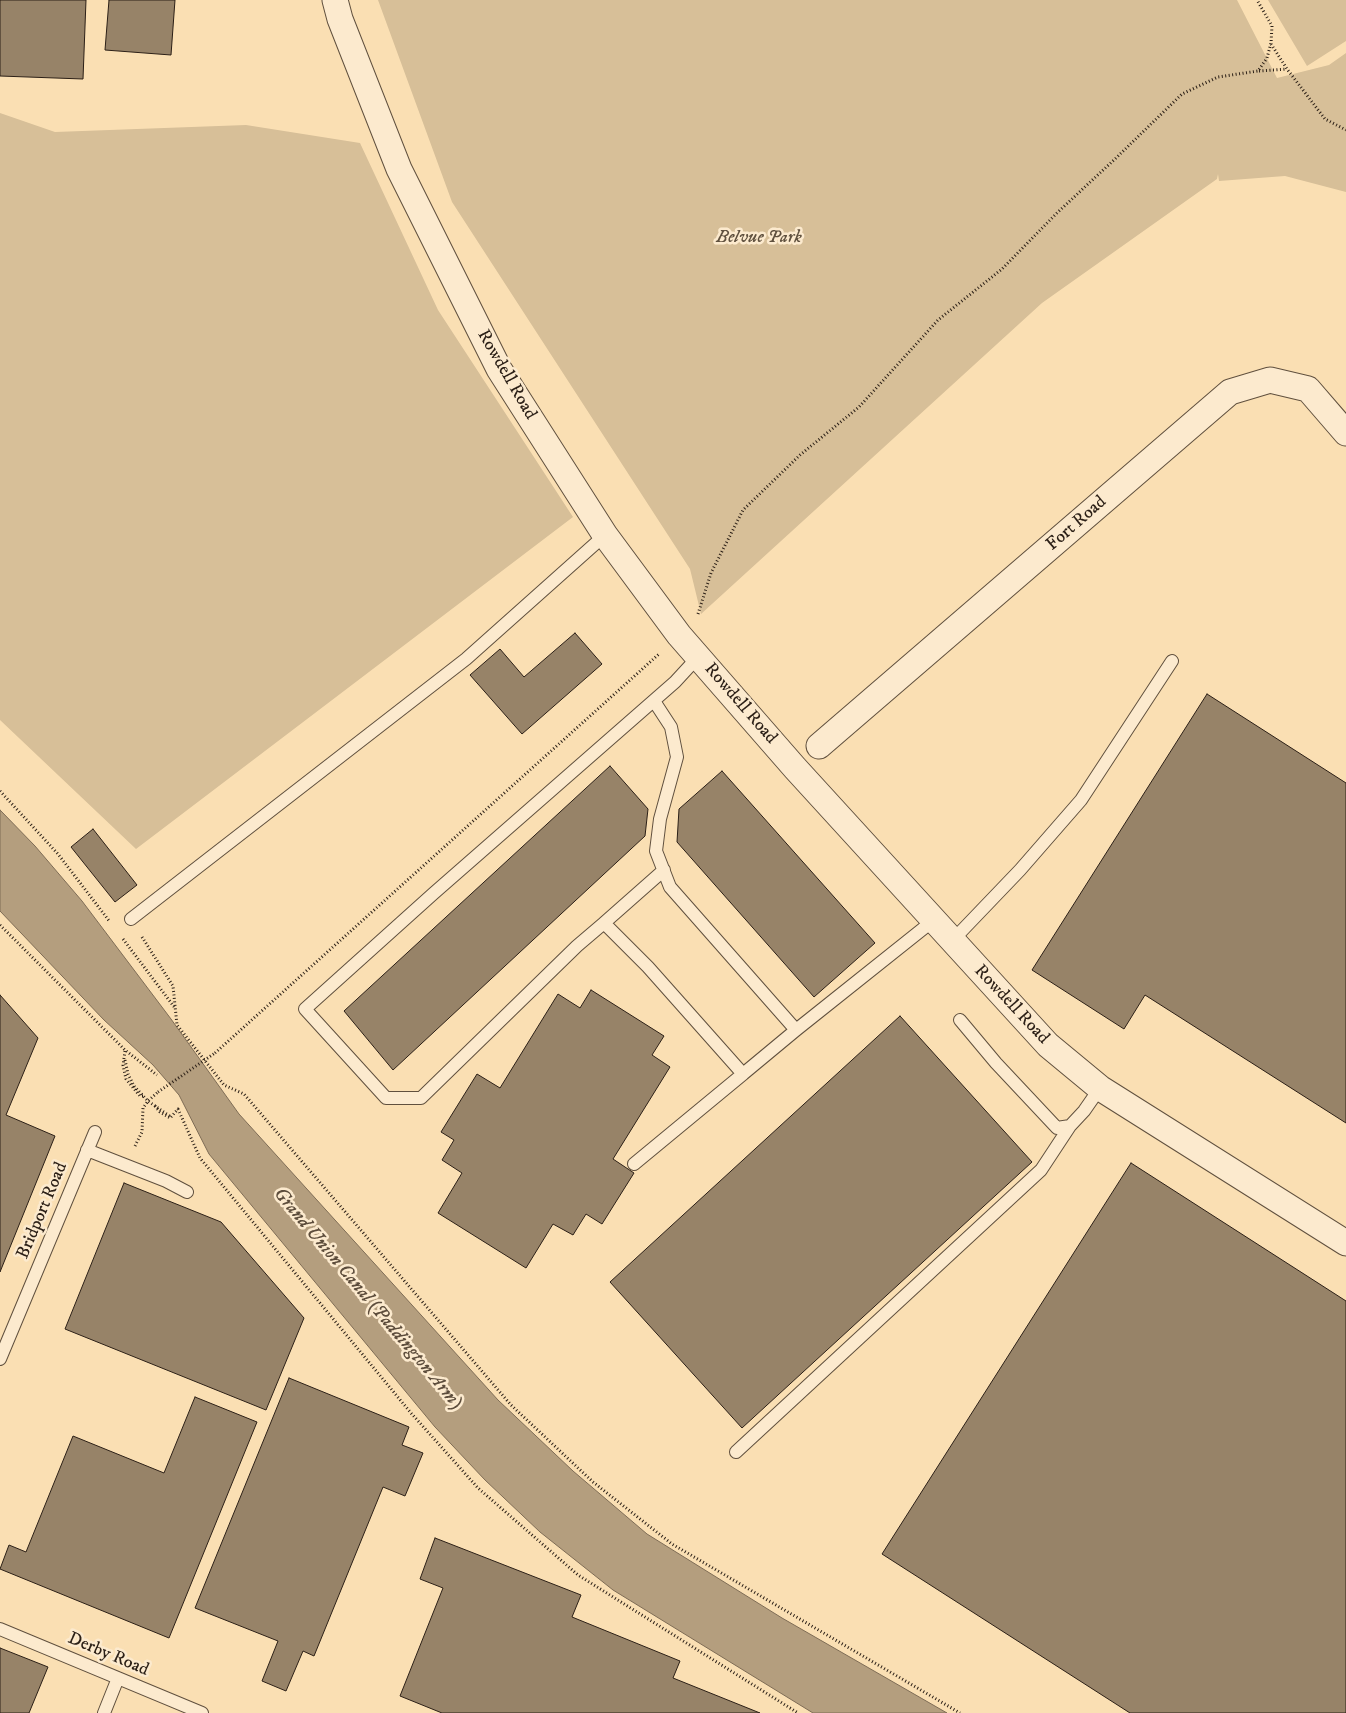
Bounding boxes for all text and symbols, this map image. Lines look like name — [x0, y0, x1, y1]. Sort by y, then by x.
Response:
park label: Belvue Park — [716, 227, 802, 249]
street label: Rowdell Road — [472, 326, 540, 424]
street label: Fort Road — [1042, 492, 1112, 556]
street label: Rowdell Road — [699, 659, 781, 749]
street label: Rowdell Road — [969, 961, 1053, 1049]
street label: Bridport Road — [13, 1159, 73, 1263]
water label: Grand Union Canal (Paddington Arm) — [268, 1184, 466, 1414]
street label: Derby Road — [64, 1628, 152, 1682]

